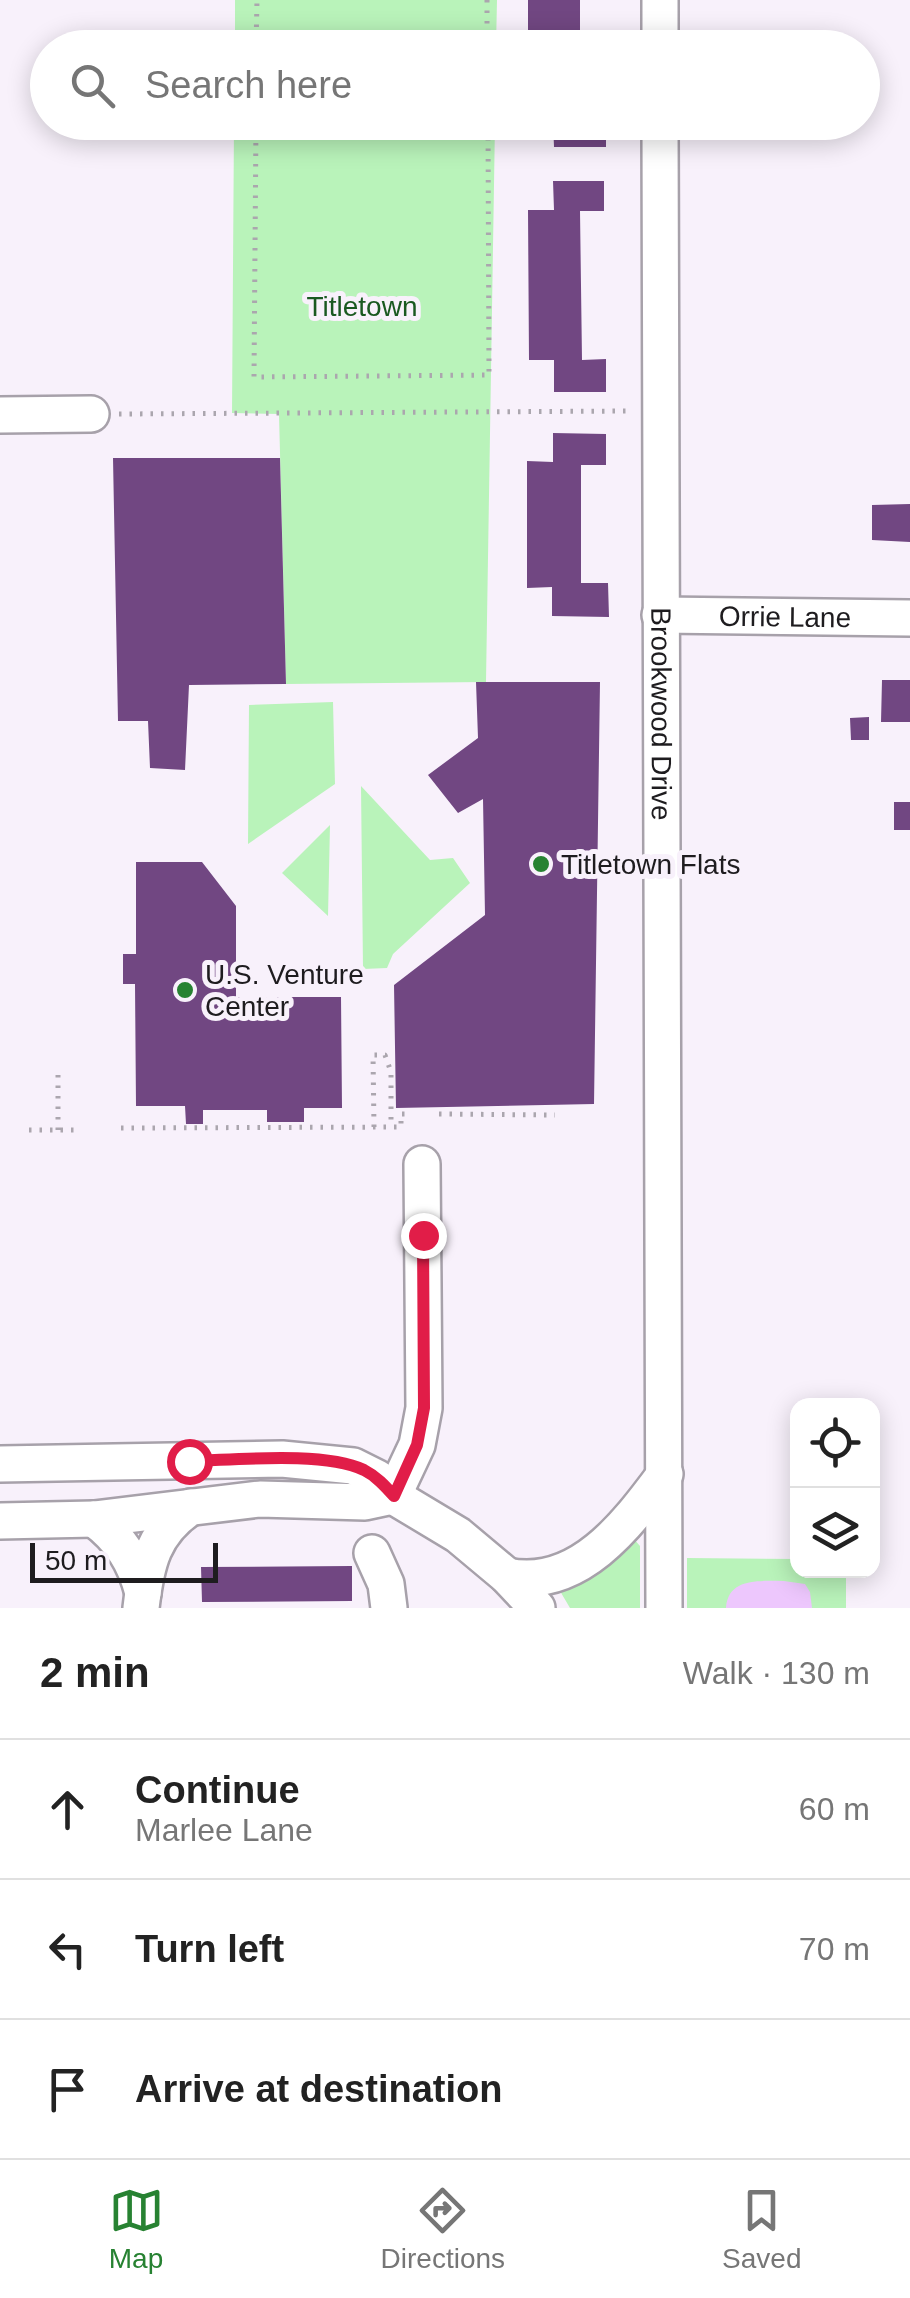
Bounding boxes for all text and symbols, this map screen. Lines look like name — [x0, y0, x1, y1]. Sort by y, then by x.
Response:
search box — [30, 30, 880, 140]
icon: search — [65, 58, 120, 113]
text: Search here — [145, 64, 352, 106]
park label: Titletown — [306, 291, 418, 322]
street label: Orrie Lane — [719, 601, 851, 633]
street label: Brookwood Drive — [645, 607, 677, 821]
place label: Titletown Flats — [561, 849, 740, 880]
marker: Titletown Flats — [530, 853, 552, 875]
place label: U.S. Venture Center — [205, 959, 364, 1022]
marker: U.S. Venture Center — [174, 979, 196, 1001]
route end — [401, 1213, 447, 1259]
map controls — [790, 1398, 880, 1578]
button: locate — [790, 1398, 880, 1488]
route start — [167, 1439, 213, 1485]
button: layers — [790, 1488, 880, 1578]
scale bar — [30, 1538, 218, 1582]
text: 50 m — [45, 1545, 107, 1576]
text: 2 min — [40, 1649, 150, 1696]
text: Walk · 130 m — [683, 1655, 870, 1691]
text: Continue — [135, 1769, 300, 1811]
icon: ahead — [40, 1782, 95, 1837]
text: 60 m — [799, 1791, 870, 1827]
text: Marlee Lane — [135, 1812, 313, 1848]
icon: left — [40, 1922, 95, 1977]
text: Turn left — [135, 1928, 284, 1970]
text: 70 m — [799, 1931, 870, 1967]
icon: arrive — [40, 2062, 95, 2117]
text: Arrive at destination — [135, 2068, 502, 2110]
tab: Map — [109, 2183, 164, 2275]
tab: Directions — [381, 2183, 505, 2275]
tab: Saved — [722, 2183, 801, 2275]

